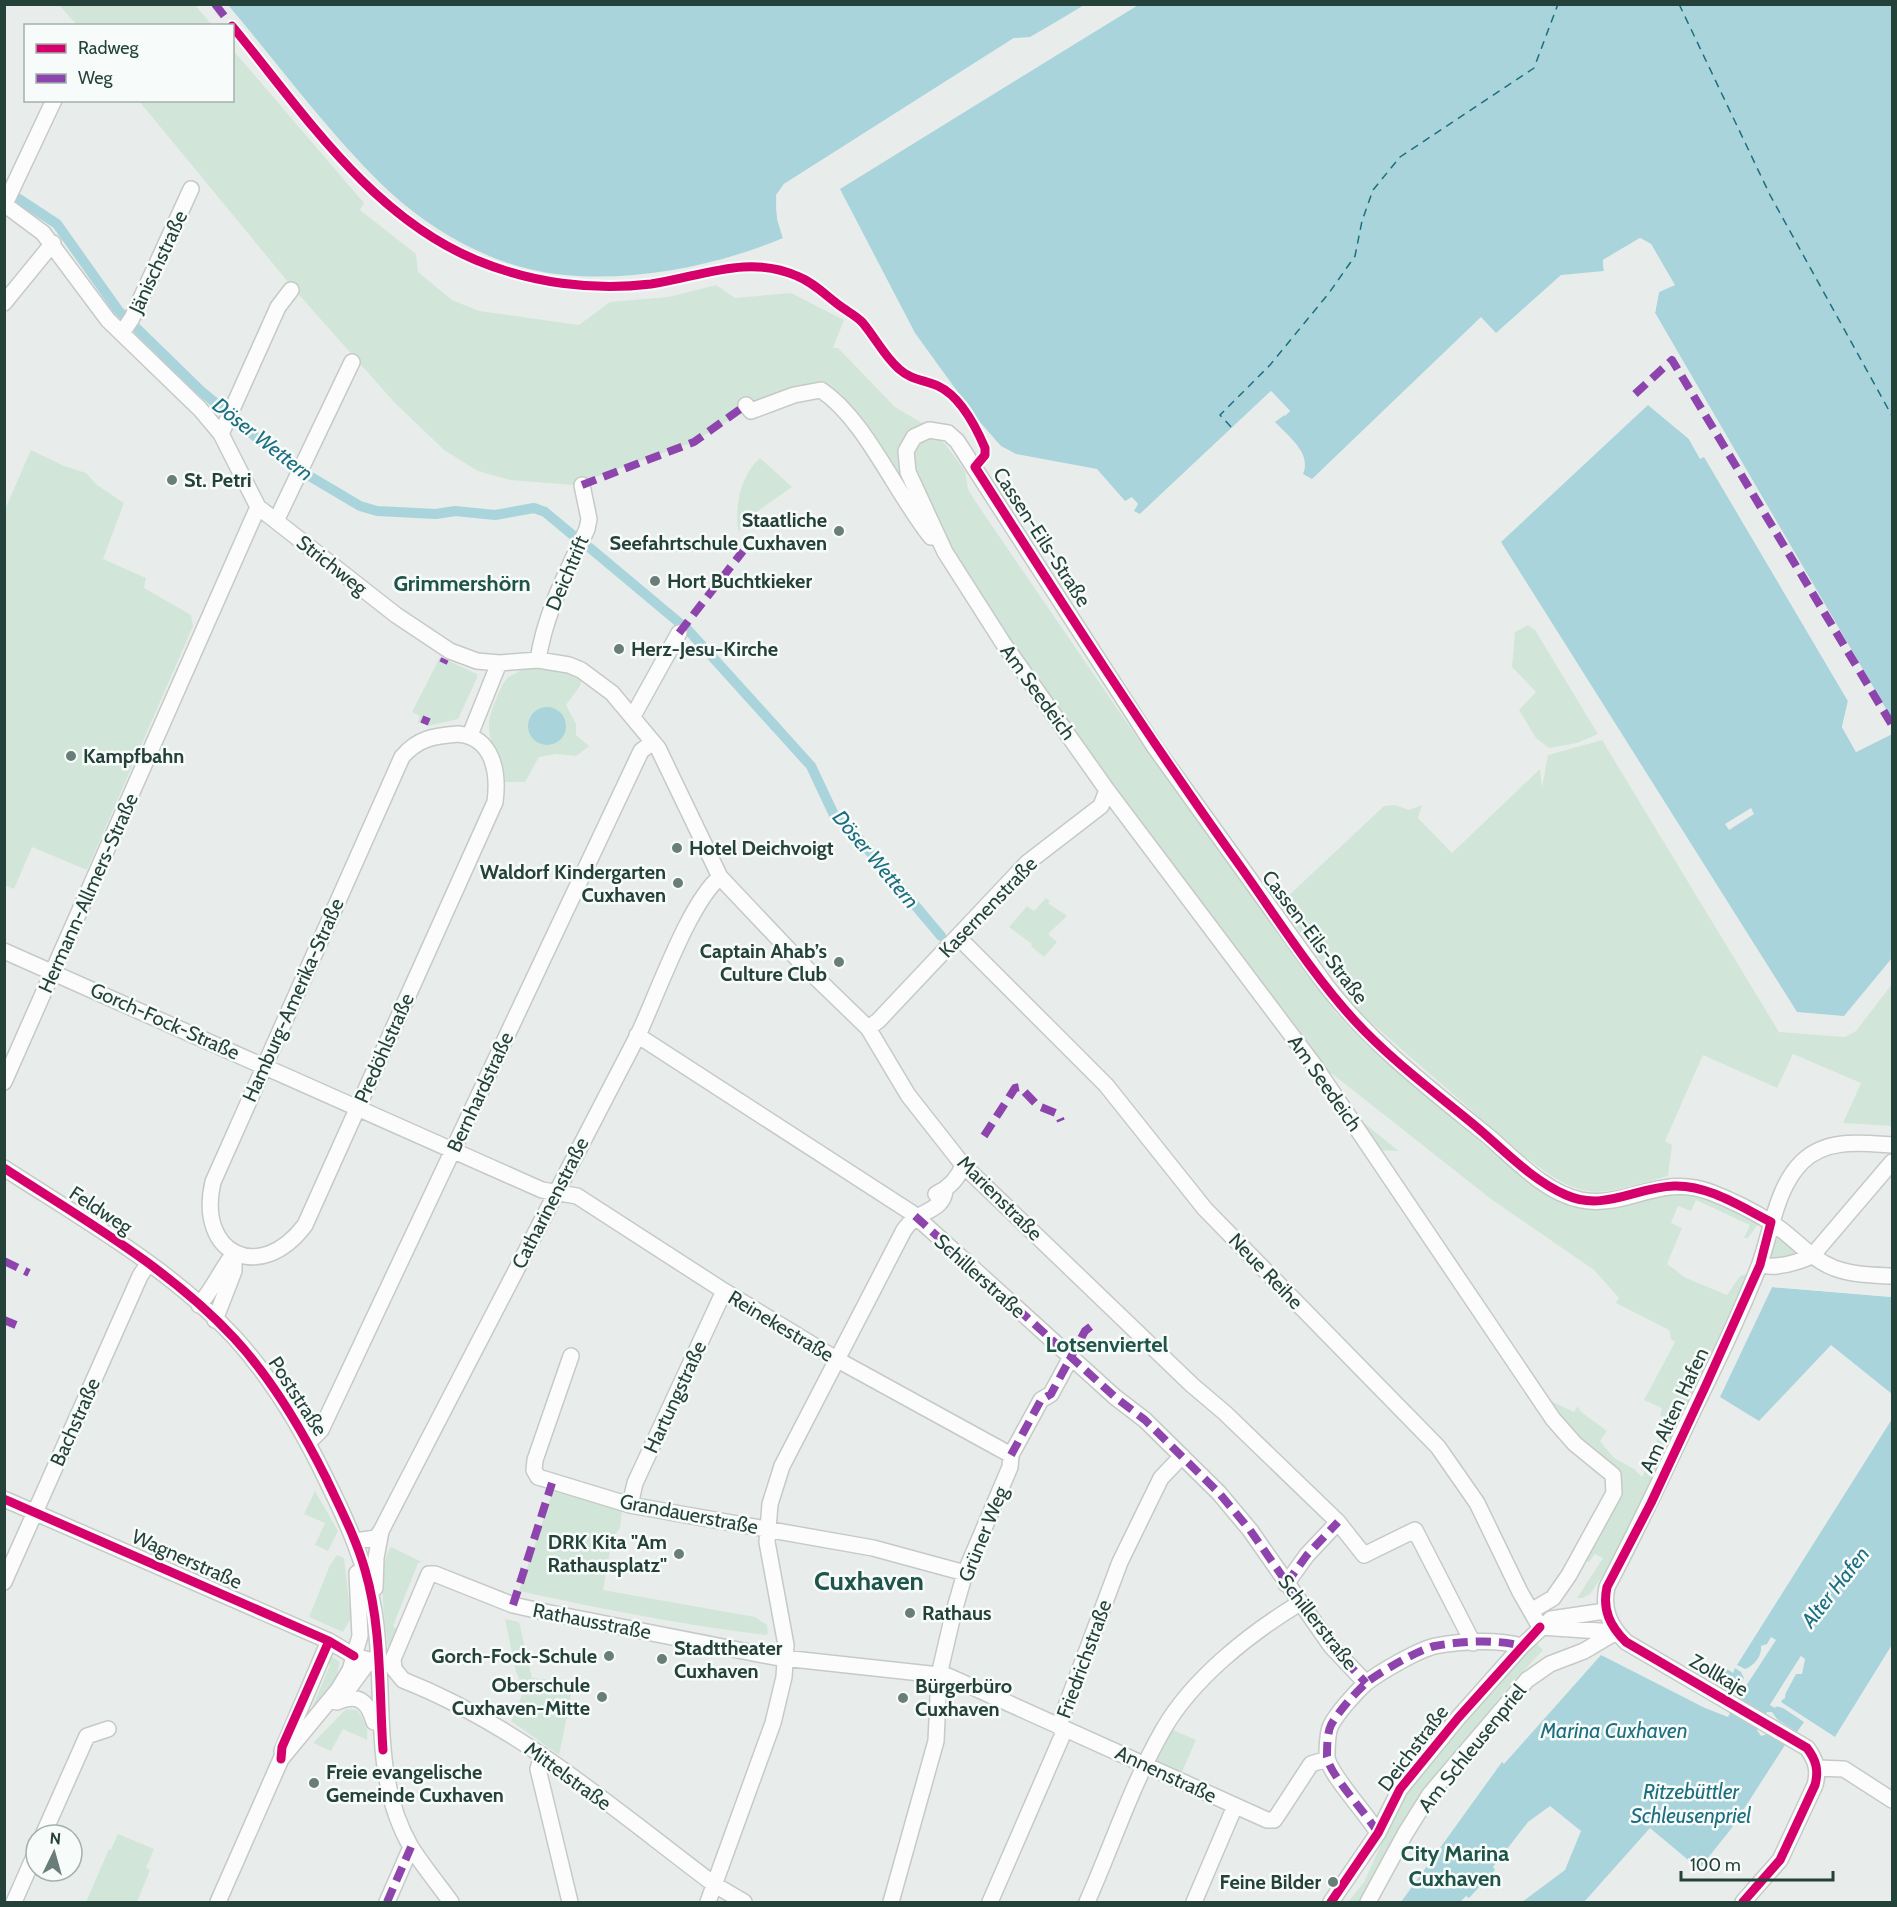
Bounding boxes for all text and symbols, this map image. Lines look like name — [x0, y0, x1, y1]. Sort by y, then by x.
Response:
legend — [24, 24, 234, 102]
text: Radweg — [78, 37, 140, 59]
text: Weg — [78, 67, 114, 89]
street label: Jänischstraße — [123, 207, 192, 318]
water label: Döser Wettern — [208, 392, 318, 486]
street label: Cassen-Eils-Straße — [988, 463, 1096, 611]
place label: St. Petri — [184, 468, 251, 492]
marker: St. Petri — [165, 473, 179, 487]
place label: Staatliche Seefahrtschule Cuxhaven — [610, 508, 827, 555]
marker: Staatliche Seefahrtschule Cuxhaven — [832, 524, 846, 538]
street label: Strichweg — [292, 530, 373, 601]
street label: Deichtrift — [540, 532, 594, 614]
place label: Hort Buchtkieker — [667, 569, 812, 593]
district label: Grimmershörn — [393, 570, 531, 597]
marker: Hort Buchtkieker — [648, 574, 662, 588]
place label: Herz-Jesu-Kirche — [631, 637, 778, 661]
street label: Am Seedeich — [995, 640, 1081, 744]
marker: Herz-Jesu-Kirche — [612, 642, 626, 656]
place label: Kampfbahn — [83, 744, 184, 768]
marker: Kampfbahn — [64, 749, 78, 763]
street label: Hermann-Allmers-Straße — [33, 789, 143, 997]
water label: Döser Wettern — [828, 805, 924, 913]
place label: Hotel Deichvoigt — [689, 836, 834, 860]
marker: Hotel Deichvoigt — [670, 841, 684, 855]
street label: Kasernenstraße — [934, 852, 1042, 962]
place label: Waldorf Kindergarten Cuxhaven — [480, 860, 666, 907]
street label: Cassen-Eils-Straße — [1257, 866, 1373, 1008]
marker: Waldorf Kindergarten Cuxhaven — [671, 876, 685, 890]
street label: Hamburg-Amerika-Straße — [237, 895, 349, 1105]
place label: Captain Ahab’s Culture Club — [700, 939, 827, 986]
marker: Captain Ahab’s Culture Club — [832, 955, 846, 969]
street label: Gorch-Fock-Straße — [87, 977, 243, 1065]
street label: Predöhlstraße — [349, 989, 419, 1107]
street label: Bernhardstraße — [442, 1028, 518, 1156]
street label: Am Seedeich — [1283, 1030, 1367, 1136]
street label: Catharinenstraße — [506, 1133, 594, 1273]
street label: Marienstraße — [953, 1151, 1047, 1245]
street label: Feldweg — [65, 1181, 138, 1240]
street label: Neue Reihe — [1224, 1228, 1308, 1314]
street label: Schillerstraße — [930, 1229, 1030, 1323]
street label: Reinekestraße — [724, 1285, 838, 1367]
district label: Lotsenviertel — [1046, 1331, 1169, 1358]
street label: Hartungstraße — [639, 1337, 711, 1457]
street label: Am Alten Hafen — [1635, 1344, 1713, 1476]
street label: Poststraße — [264, 1352, 332, 1440]
street label: Bachstraße — [45, 1374, 105, 1470]
street label: Grüner Weg — [953, 1482, 1013, 1585]
street label: Grandauerstraße — [618, 1489, 760, 1539]
street label: Wagnerstraße — [128, 1524, 246, 1594]
place label: DRK Kita "Am Rathausplatz" — [548, 1530, 667, 1577]
water label: Alter Hafen — [1795, 1542, 1874, 1633]
marker: DRK Kita "Am Rathausplatz" — [672, 1547, 686, 1561]
district label: Cuxhaven — [814, 1565, 924, 1597]
street label: Schillerstraße — [1273, 1570, 1363, 1674]
street label: Friedrichstraße — [1051, 1596, 1117, 1722]
street label: Rathausstraße — [531, 1598, 653, 1644]
place label: Rathaus — [922, 1601, 992, 1625]
marker: Rathaus — [903, 1606, 917, 1620]
place label: Stadttheater Cuxhaven — [674, 1636, 783, 1683]
place label: Gorch-Fock-Schule — [431, 1644, 597, 1668]
marker: Gorch-Fock-Schule — [602, 1649, 616, 1663]
street label: Zollkaje — [1685, 1649, 1753, 1701]
marker: Stadttheater Cuxhaven — [655, 1652, 669, 1666]
place label: Oberschule Cuxhaven-Mitte — [452, 1673, 590, 1720]
place label: Bürgerbüro Cuxhaven — [915, 1674, 1012, 1721]
street label: Am Schleusenpriel — [1413, 1679, 1531, 1817]
marker: Oberschule Cuxhaven-Mitte — [595, 1690, 609, 1704]
marker: Bürgerbüro Cuxhaven — [896, 1691, 910, 1705]
street label: Deichstraße — [1373, 1700, 1453, 1796]
water label: Marina Cuxhaven — [1539, 1718, 1688, 1743]
street label: Mittelstraße — [520, 1737, 616, 1815]
street label: Annenstraße — [1112, 1740, 1220, 1808]
place label: Freie evangelische Gemeinde Cuxhaven — [326, 1760, 504, 1807]
marker: Freie evangelische Gemeinde Cuxhaven — [307, 1776, 321, 1790]
water label: Ritzebüttler Schleusenpriel — [1631, 1779, 1751, 1828]
north arrow — [24, 1823, 84, 1883]
text: N — [49, 1829, 62, 1849]
district label: City Marina Cuxhaven — [1401, 1840, 1509, 1892]
scale bar — [1681, 1844, 1832, 1882]
text: 100 m — [1690, 1854, 1741, 1876]
place label: Feine Bilder — [1220, 1870, 1321, 1894]
marker: Feine Bilder — [1326, 1875, 1340, 1889]

